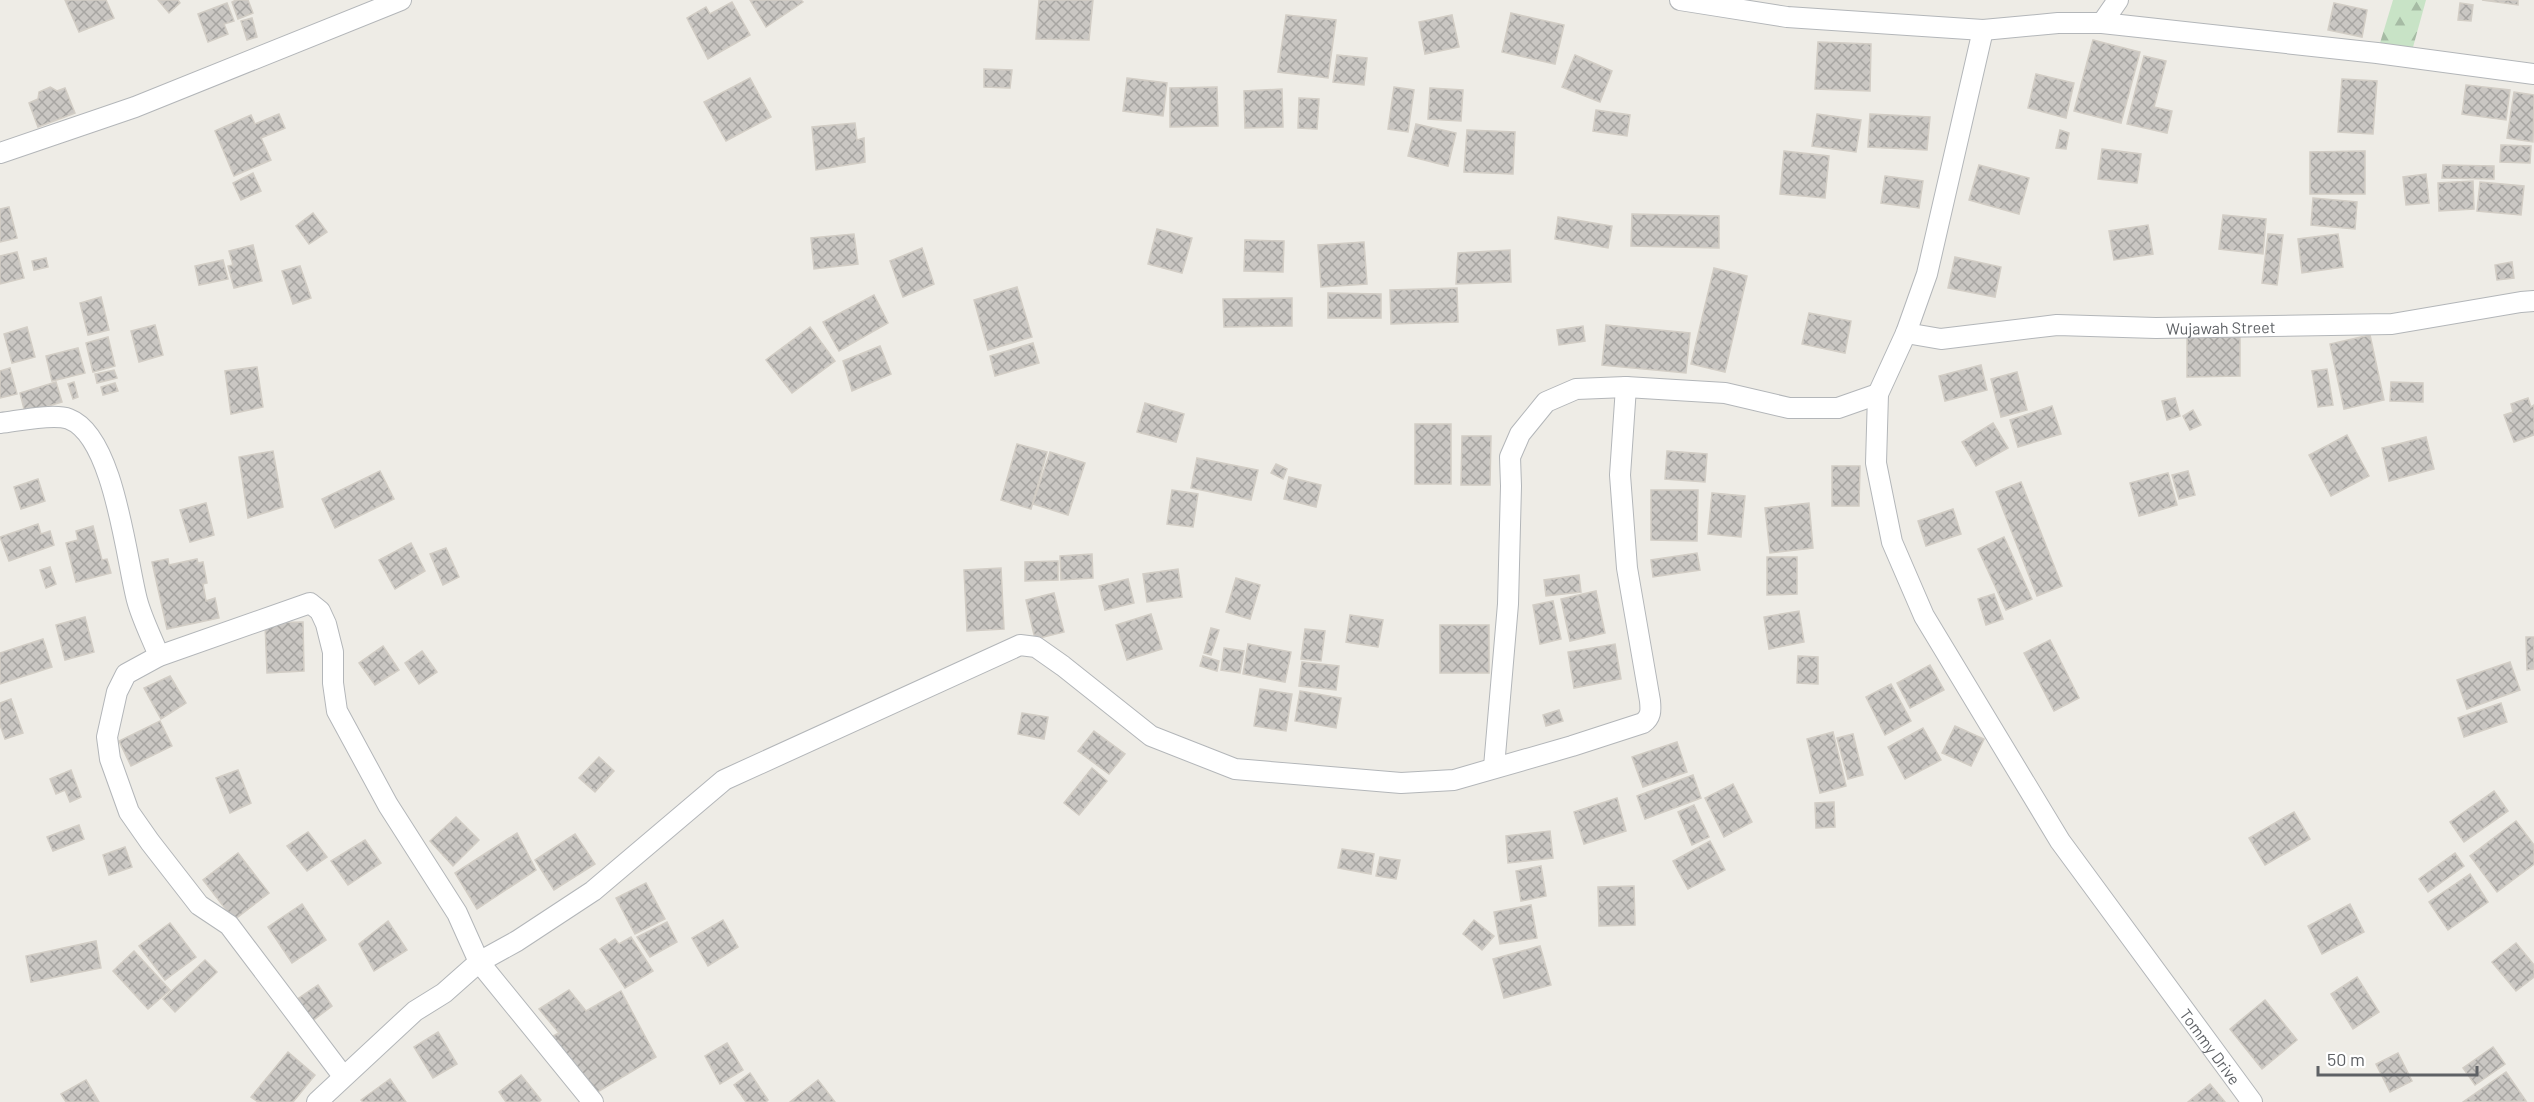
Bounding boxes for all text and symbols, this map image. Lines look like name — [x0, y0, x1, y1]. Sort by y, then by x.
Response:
street label: Wujawah Street — [2166, 316, 2276, 337]
street label: Tommy Drive — [2177, 1005, 2245, 1088]
scale bar — [2318, 1039, 2477, 1077]
text: 50 m — [2327, 1048, 2365, 1070]

